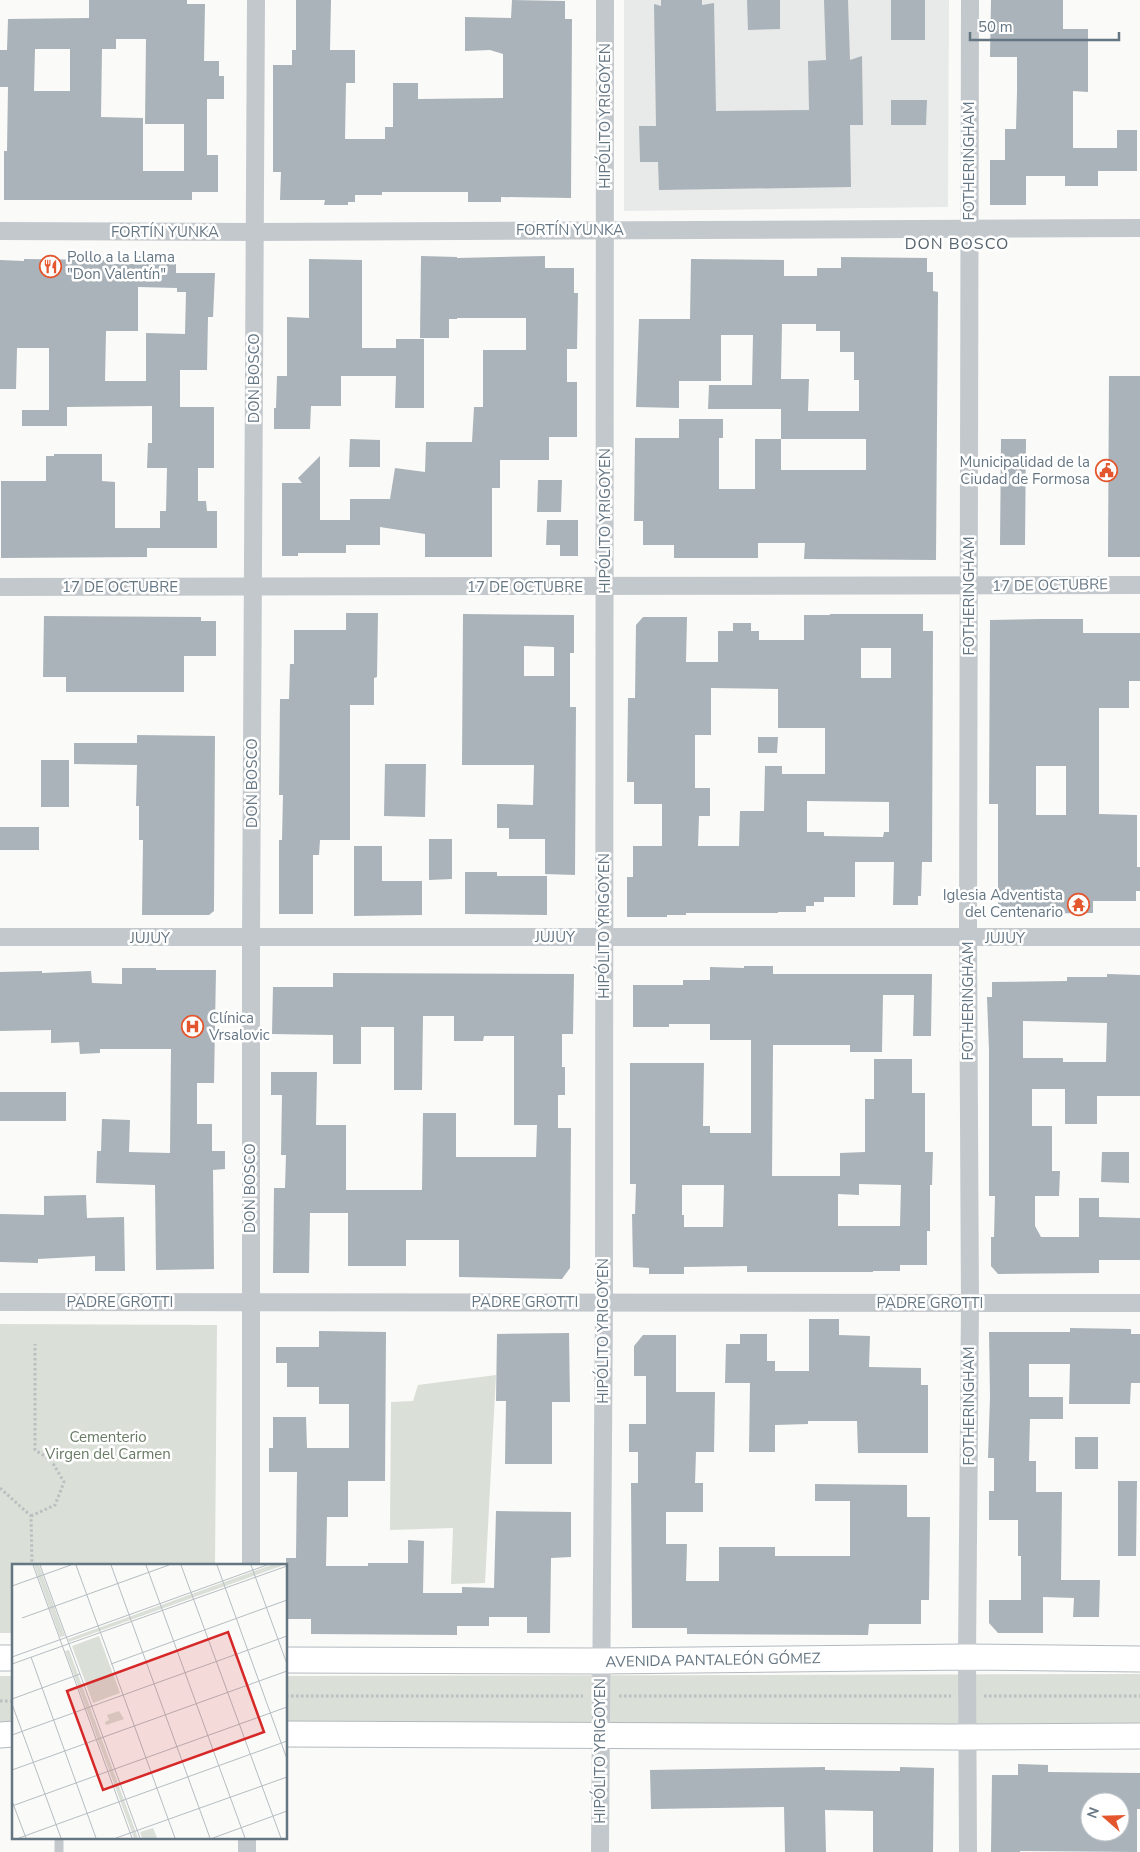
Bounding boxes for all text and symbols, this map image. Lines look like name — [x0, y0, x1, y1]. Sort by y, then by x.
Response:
scale bar — [970, 10, 1119, 42]
text: 50 m — [978, 17, 1013, 37]
street label: HIPÓLITO YRIGOYEN — [594, 43, 615, 189]
street label: FOTHERINGHAM — [959, 101, 979, 221]
street label: FORTÍN YUNKA — [516, 220, 624, 240]
street label: FORTÍN YUNKA — [111, 222, 219, 242]
district label: DON BOSCO — [905, 233, 1009, 255]
place label: Pollo a la Llama "Don Valentín" — [67, 247, 175, 284]
restaurant icon: Pollo a la Llama "Don Valentín" — [39, 254, 63, 278]
street label: DON BOSCO — [244, 333, 264, 423]
street label: HIPÓLITO YRIGOYEN — [594, 448, 615, 594]
place label: Municipalidad de la Ciudad de Formosa — [959, 452, 1090, 489]
public building icon: Municipalidad de la Ciudad de Formosa — [1094, 459, 1118, 483]
street label: FOTHERINGHAM — [959, 536, 979, 656]
street label: 17 DE OCTUBRE — [992, 574, 1108, 596]
street label: 17 DE OCTUBRE — [62, 577, 178, 597]
street label: 17 DE OCTUBRE — [467, 577, 583, 597]
street label: DON BOSCO — [242, 738, 262, 828]
street label: HIPÓLITO YRIGOYEN — [593, 853, 614, 999]
place label: Iglesia Adventista del Centenario — [943, 885, 1063, 922]
temple icon: Iglesia Adventista del Centenario — [1067, 892, 1091, 916]
street label: JUJUY — [534, 927, 576, 947]
street label: JUJUY — [129, 928, 171, 948]
street label: JUJUY — [984, 928, 1026, 948]
street label: FOTHERINGHAM — [958, 941, 978, 1061]
place label: Clínica Vrsalovic — [208, 1008, 270, 1045]
hospital icon: Clínica Vrsalovic — [181, 1015, 205, 1039]
street label: DON BOSCO — [240, 1143, 260, 1233]
street label: HIPÓLITO YRIGOYEN — [592, 1258, 613, 1404]
street label: PADRE GROTTI — [67, 1292, 173, 1312]
street label: PADRE GROTTI — [472, 1292, 578, 1312]
street label: PADRE GROTTI — [877, 1293, 983, 1313]
street label: FOTHERINGHAM — [959, 1346, 979, 1466]
park label: Cementerio Virgen del Carmen — [44, 1427, 171, 1464]
inset map — [12, 1564, 288, 1840]
street label: AVENIDA PANTALEÓN GÓMEZ — [605, 1647, 821, 1672]
street label: HIPÓLITO YRIGOYEN — [589, 1678, 610, 1824]
north arrow — [1080, 1792, 1130, 1842]
text: N — [1083, 1805, 1104, 1821]

